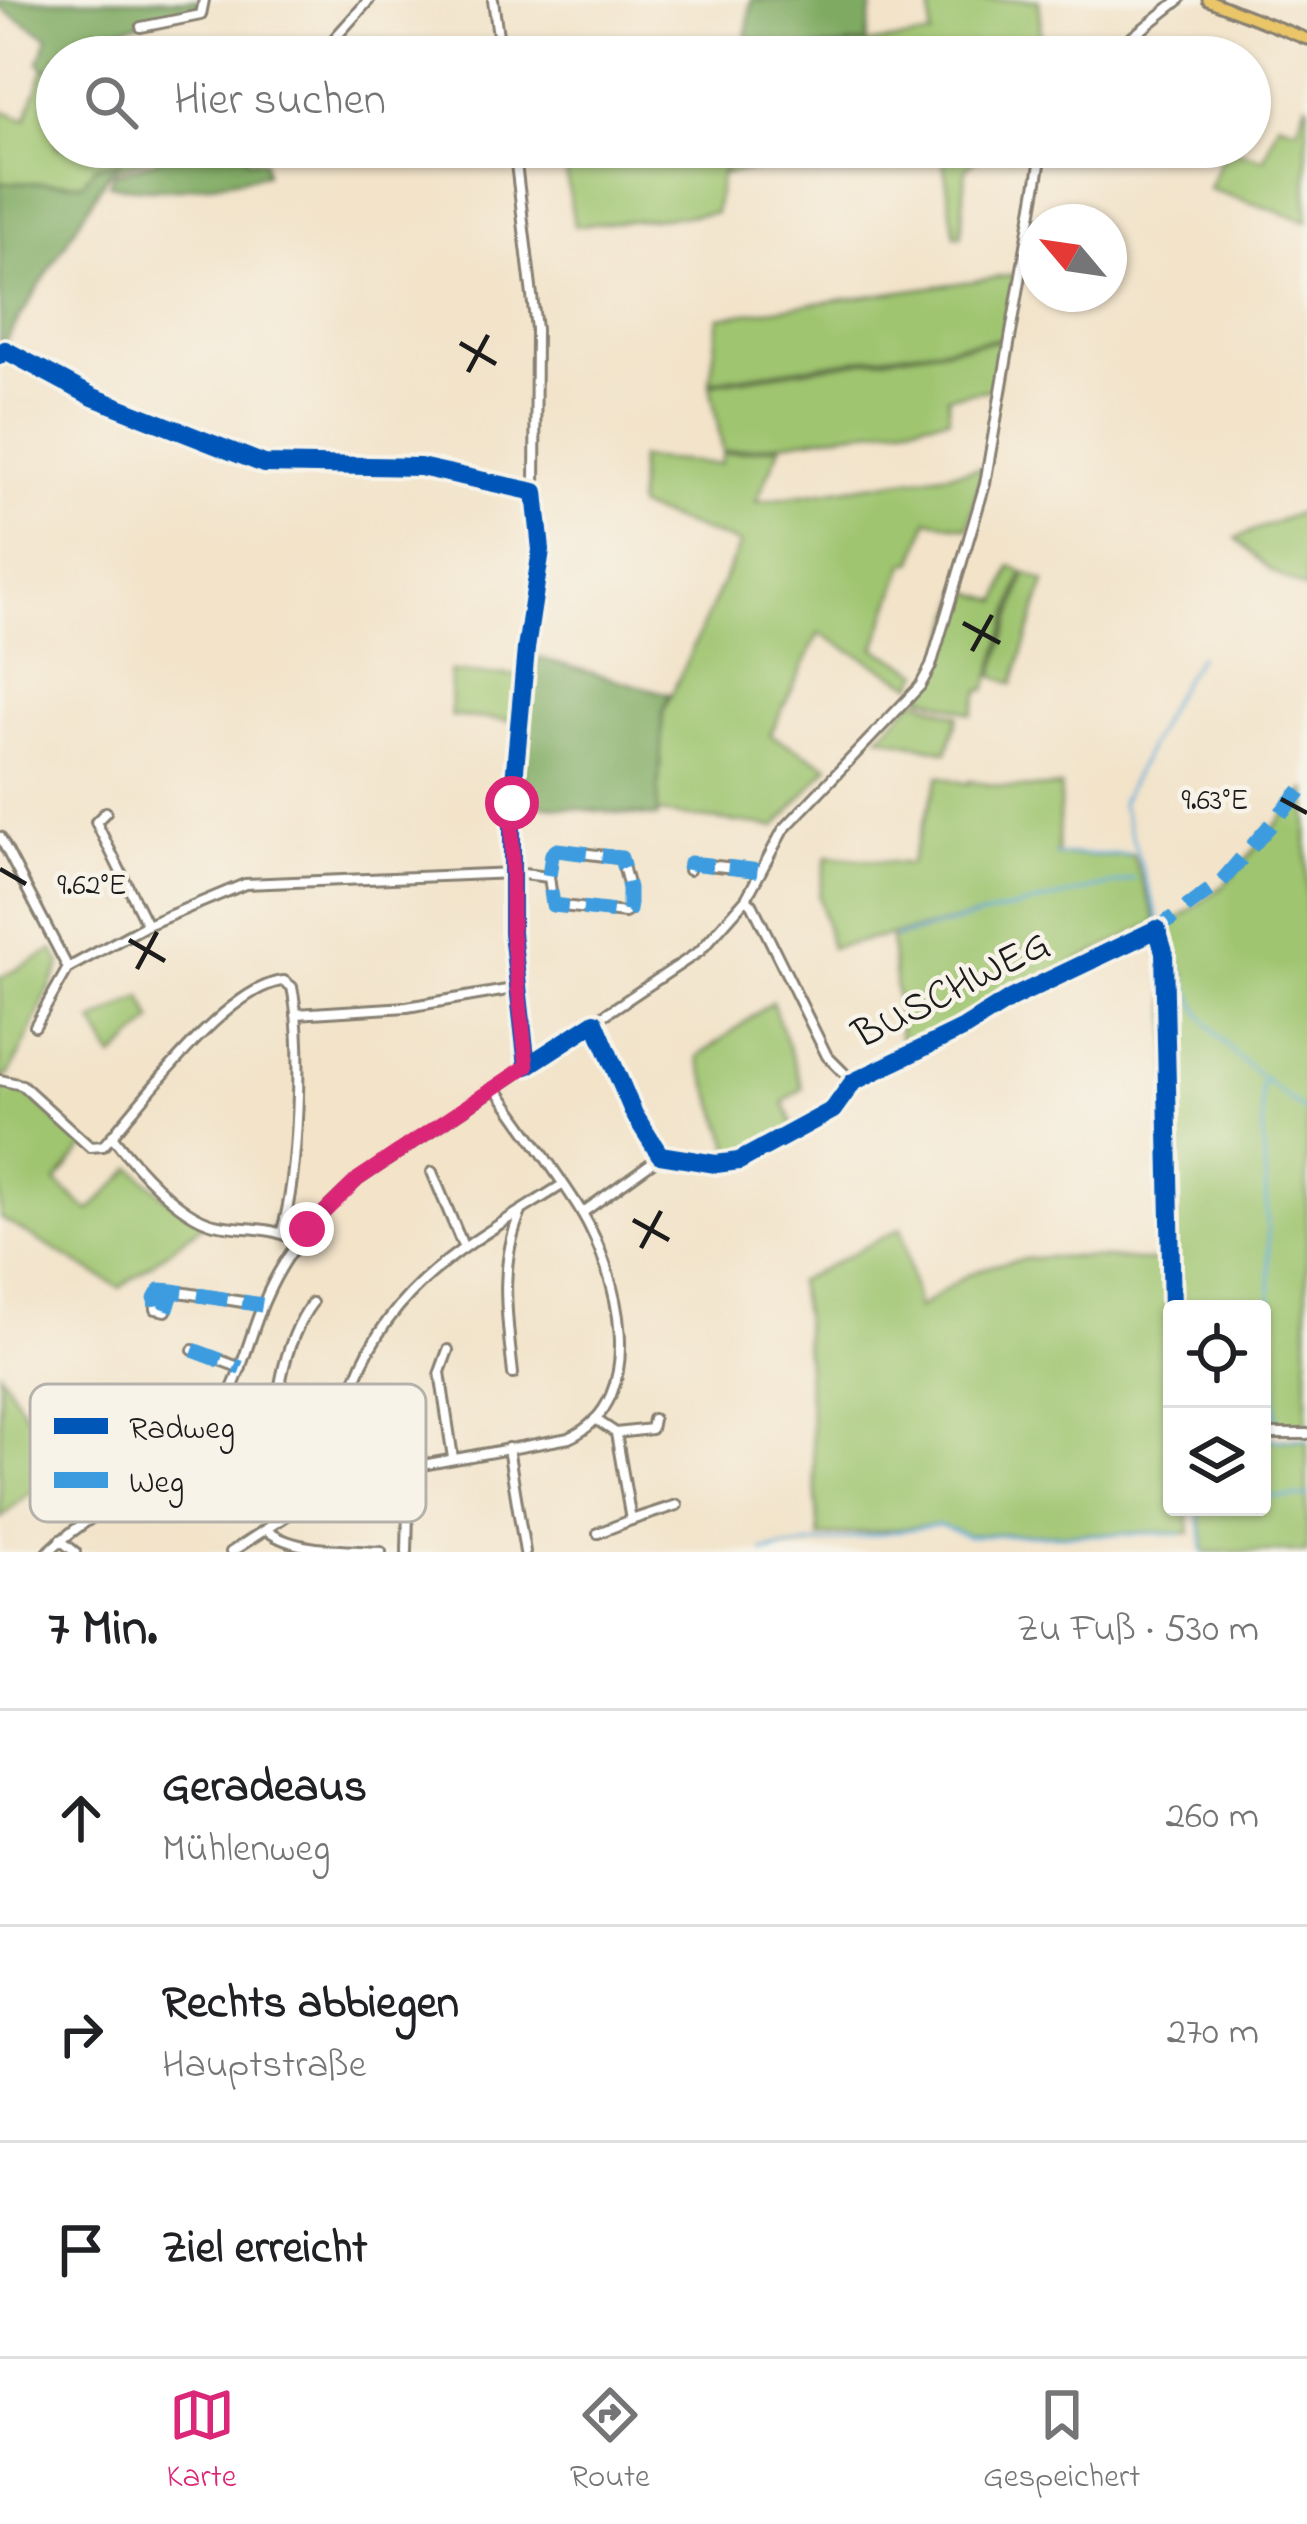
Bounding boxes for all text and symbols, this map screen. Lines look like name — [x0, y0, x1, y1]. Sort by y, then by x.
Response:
search box — [36, 36, 1271, 168]
icon: search — [78, 69, 144, 135]
text: Hier suchen — [174, 69, 386, 135]
north arrow — [1019, 204, 1127, 312]
route start — [485, 776, 539, 830]
text: 9.63°E — [1182, 780, 1248, 824]
text: 9.62°E — [57, 865, 127, 909]
street label: BUSCHWEG — [842, 915, 1061, 1067]
route end — [280, 1202, 334, 1256]
map controls — [1163, 1300, 1271, 1516]
button: locate — [1163, 1300, 1271, 1408]
legend — [30, 1384, 426, 1522]
text: Radweg — [129, 1406, 235, 1454]
button: layers — [1163, 1408, 1271, 1516]
text: Weg — [129, 1460, 184, 1508]
text: 7 Min. — [48, 1593, 157, 1668]
text: Zu Fuß · 530 m — [1017, 1602, 1259, 1659]
text: Geradeaus — [162, 1756, 367, 1822]
icon: ahead — [48, 1785, 114, 1851]
text: 260 m — [1166, 1789, 1259, 1846]
text: Mühlenweg — [162, 1822, 330, 1879]
text: Rechts abbiegen — [162, 1972, 459, 2038]
icon: right — [48, 2001, 114, 2067]
text: 270 m — [1167, 2005, 1259, 2062]
text: Hauptstraße — [162, 2038, 366, 2095]
icon: arrive — [48, 2217, 114, 2283]
text: Ziel erreicht — [162, 2217, 367, 2283]
tab: Karte — [167, 2382, 237, 2502]
tab: Route — [570, 2382, 650, 2502]
tab: Gespeichert — [983, 2382, 1140, 2502]

